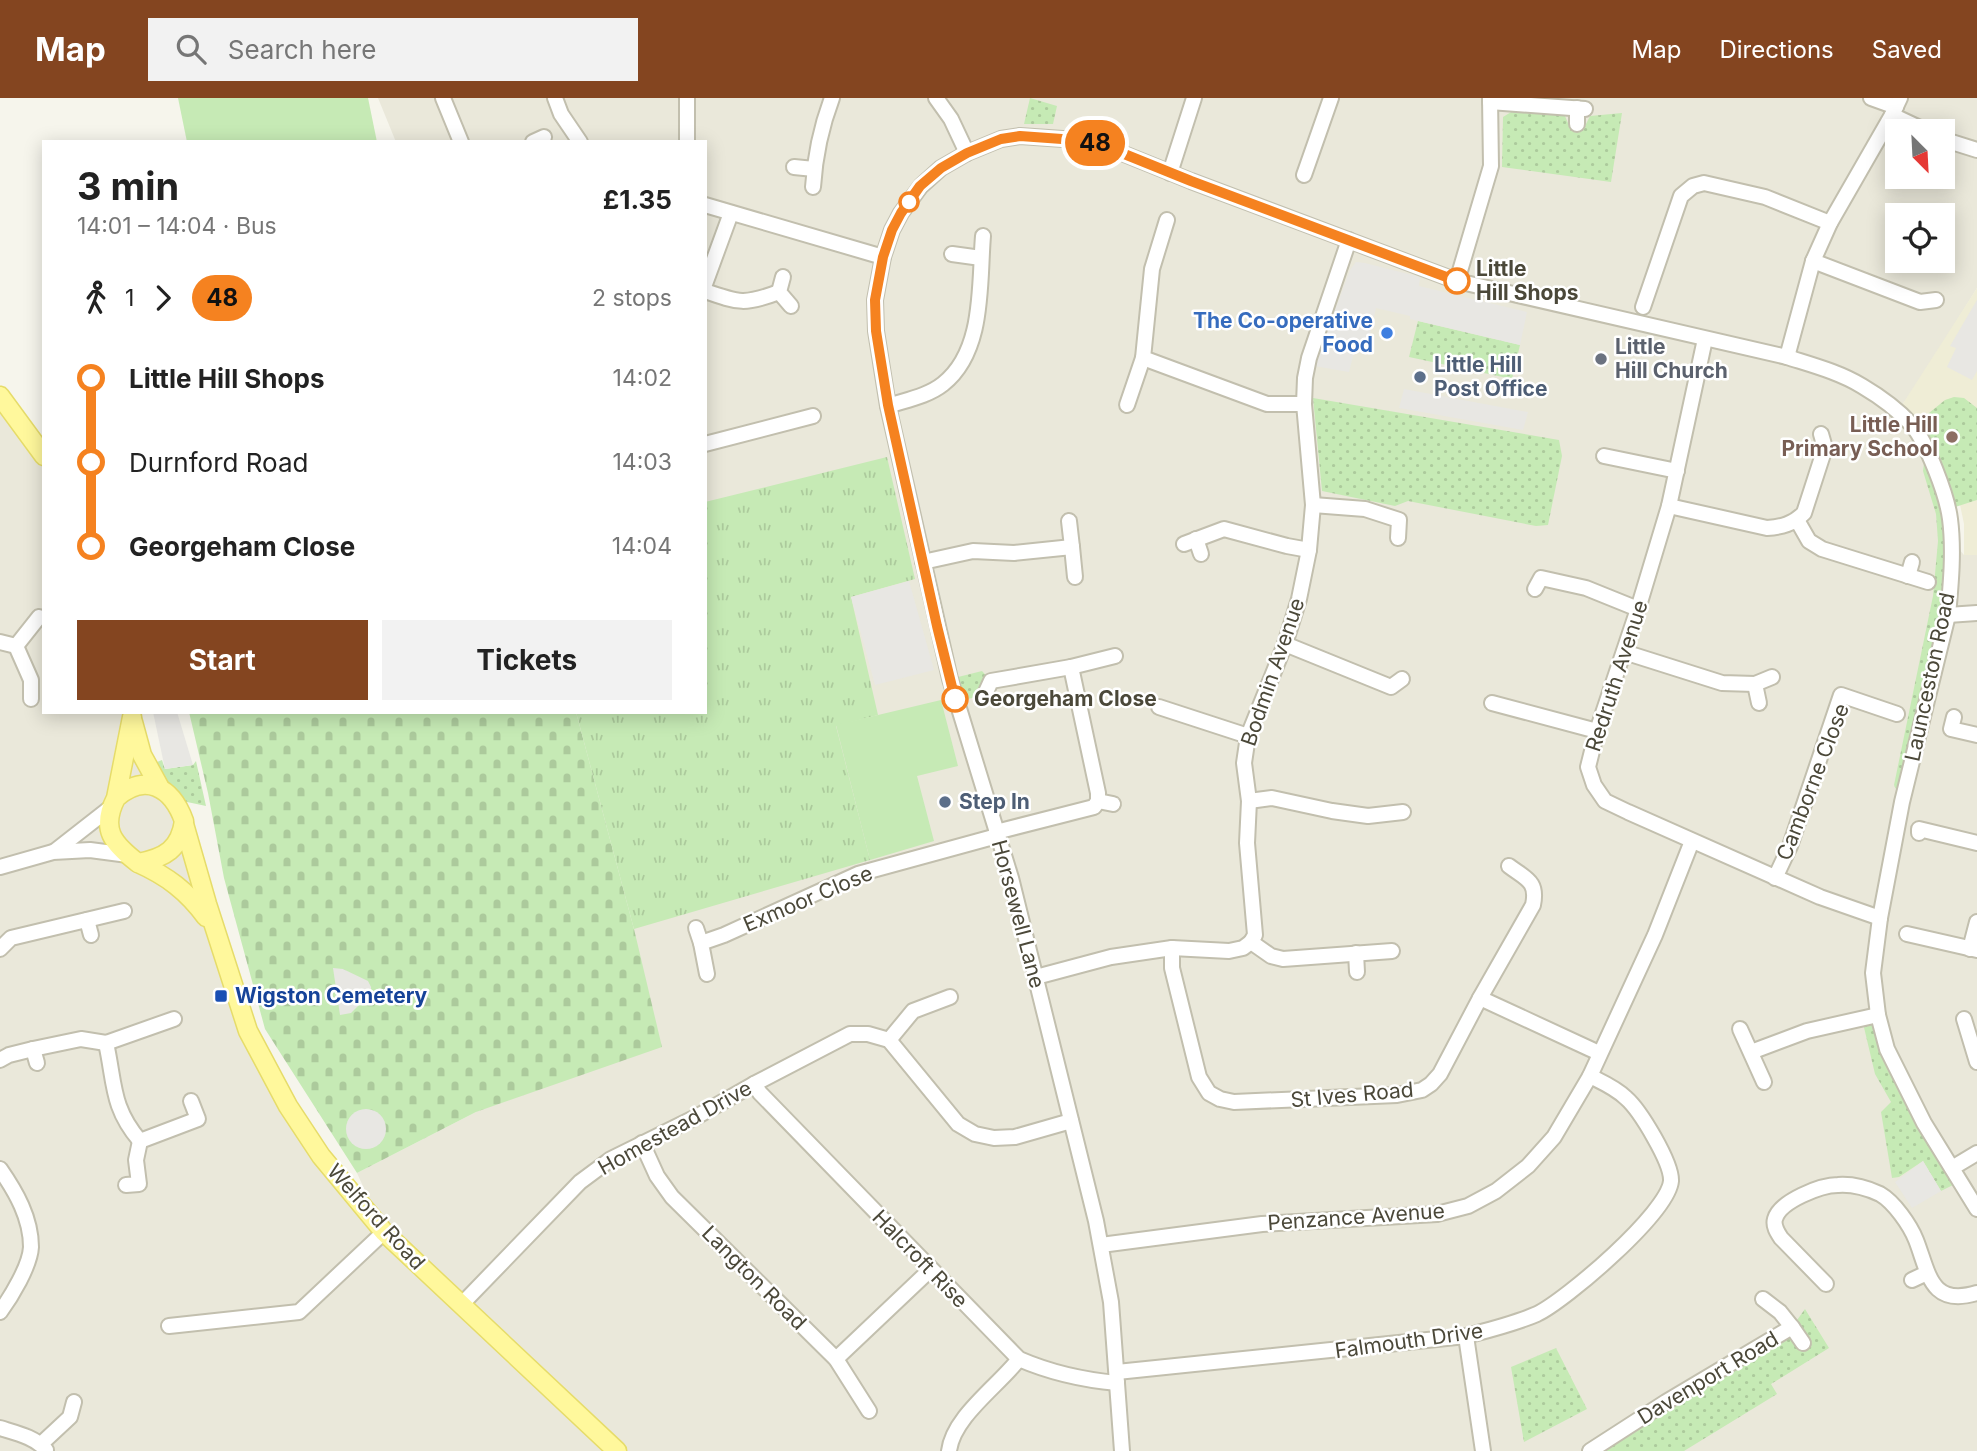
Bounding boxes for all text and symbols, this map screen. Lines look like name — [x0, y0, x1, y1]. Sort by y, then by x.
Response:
search box — [148, 18, 638, 81]
text: Map — [35, 29, 106, 69]
icon: search — [172, 30, 210, 68]
text: Search here — [228, 34, 376, 65]
text: Map — [1632, 35, 1681, 64]
text: Directions — [1719, 35, 1834, 64]
text: Saved — [1872, 35, 1942, 64]
north arrow — [1885, 119, 1955, 189]
map controls — [1885, 119, 1955, 273]
line badge: 48 — [1064, 120, 1126, 166]
text: 48 — [1079, 128, 1111, 157]
text: 3 min — [77, 163, 179, 209]
text: £1.35 — [603, 184, 672, 215]
unlabelled marker — [899, 192, 919, 212]
button: locate — [1885, 203, 1955, 273]
text: 14:01 – 14:04 · Bus — [77, 212, 277, 240]
place label: Little Hill Shops — [1476, 256, 1578, 305]
marker: Little Hill Shops — [1444, 268, 1470, 294]
icon: walk — [77, 279, 115, 317]
icon: forward — [144, 279, 182, 317]
text: 48 — [206, 283, 238, 312]
text: 1 — [125, 284, 134, 312]
text: 2 stops — [592, 284, 672, 312]
place label: The Co-operative Food — [1193, 308, 1373, 357]
marker: The Co-operative Food — [1379, 325, 1395, 341]
place label: Little Hill Church — [1615, 334, 1728, 383]
marker: Little Hill Church — [1593, 351, 1609, 367]
place label: Little Hill Post Office — [1434, 352, 1548, 401]
text: Little Hill Shops — [129, 363, 324, 394]
text: 14:02 — [613, 364, 672, 392]
marker: Little Hill Post Office — [1412, 369, 1428, 385]
place label: Little Hill Primary School — [1782, 412, 1938, 461]
marker: Little Hill Primary School — [1944, 429, 1960, 445]
text: Durnford Road — [129, 447, 308, 478]
text: 14:03 — [612, 448, 672, 476]
text: Georgeham Close — [129, 531, 355, 562]
text: 14:04 — [612, 532, 672, 560]
street label: Launceston Road — [1899, 590, 1960, 764]
street label: Bodmin Avenue — [1236, 595, 1310, 749]
street label: Redruth Avenue — [1580, 597, 1653, 755]
button: Start — [77, 620, 368, 700]
button: Tickets — [382, 620, 672, 700]
marker: Georgeham Close — [942, 686, 968, 712]
place label: Georgeham Close — [974, 686, 1157, 711]
street label: Camborne Close — [1771, 700, 1854, 864]
place label: Step In — [959, 789, 1030, 814]
marker: Step In — [937, 794, 953, 810]
street label: Horsewell Lane — [987, 837, 1050, 991]
street label: Exmoor Close — [739, 860, 876, 937]
place label: Wigston Cemetery — [235, 983, 428, 1008]
marker: Wigston Cemetery — [213, 988, 229, 1004]
street label: Homestead Drive — [594, 1075, 756, 1180]
street label: St Ives Road — [1289, 1077, 1414, 1112]
street label: Welford Road — [322, 1159, 430, 1275]
street label: Penzance Avenue — [1266, 1198, 1445, 1235]
street label: Halcroft Rise — [867, 1205, 973, 1313]
street label: Langton Road — [697, 1220, 812, 1335]
street label: Falmouth Drive — [1333, 1318, 1485, 1363]
street label: Davenport Road — [1633, 1326, 1783, 1429]

